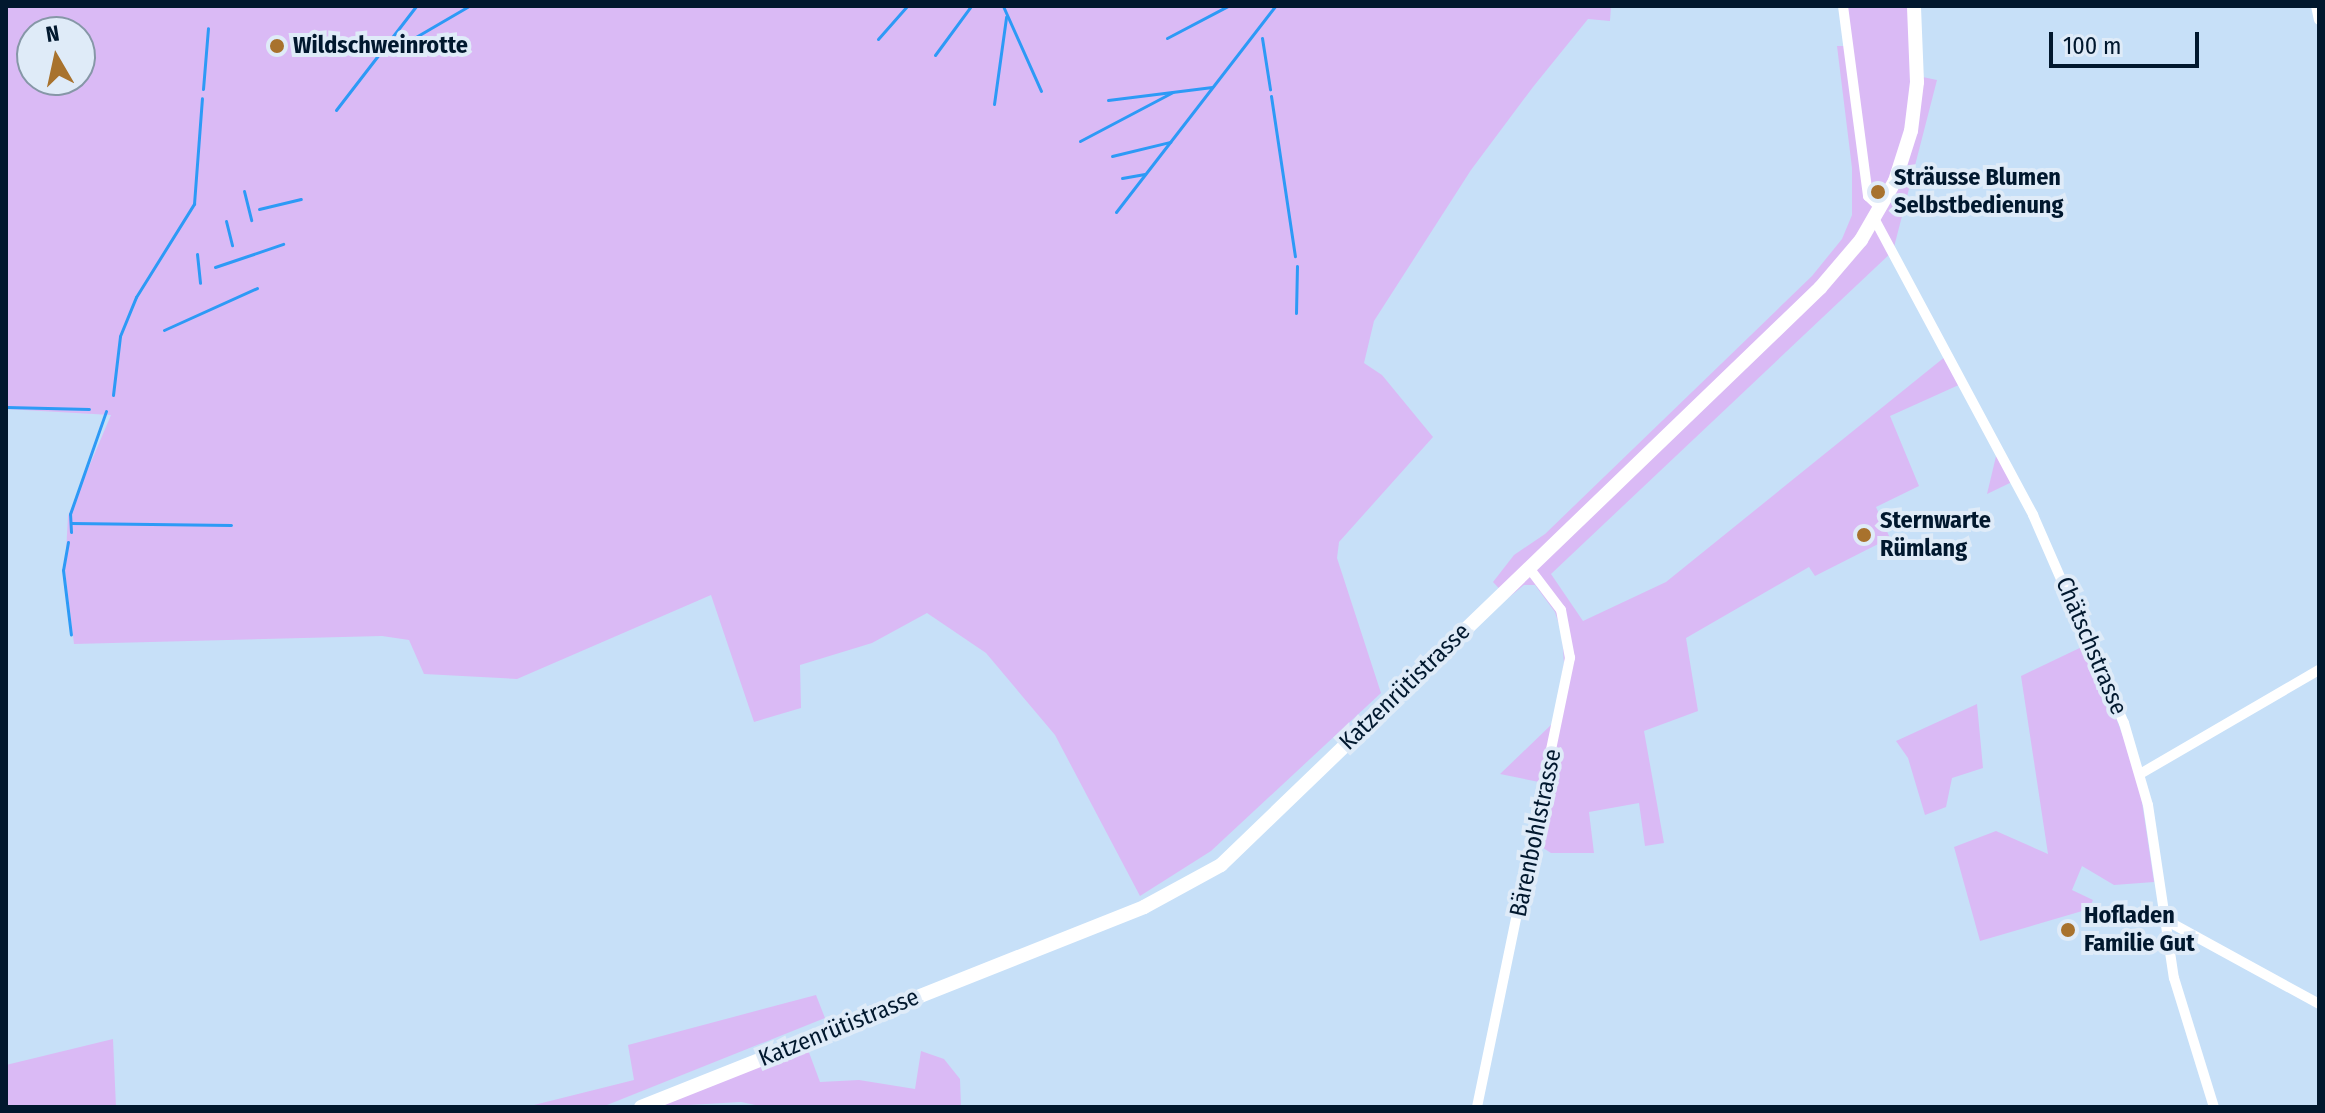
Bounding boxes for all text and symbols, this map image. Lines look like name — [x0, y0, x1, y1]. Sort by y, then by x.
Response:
north arrow — [16, 16, 96, 96]
scale bar — [2053, 16, 2203, 66]
text: N — [44, 19, 61, 48]
place label: Wildschweinrotte — [293, 32, 468, 60]
text: 100 m — [2063, 32, 2121, 60]
marker: Wildschweinrotte — [268, 37, 286, 55]
place label: Sträusse Blumen Selbstbedienung — [1894, 164, 2063, 220]
marker: Sträusse Blumen Selbstbedienung — [1869, 183, 1887, 201]
place label: Sternwarte Rümlang — [1880, 507, 1991, 563]
marker: Sternwarte Rümlang — [1855, 526, 1873, 544]
street label: Chätschstrasse — [2049, 573, 2133, 719]
street label: Katzenrütistrasse — [1334, 618, 1476, 756]
street label: Bärenbohlstrasse — [1504, 746, 1568, 920]
place label: Hofladen Familie Gut — [2084, 902, 2195, 958]
marker: Hofladen Familie Gut — [2059, 921, 2077, 939]
street label: Katzenrütistrasse — [755, 983, 923, 1073]

